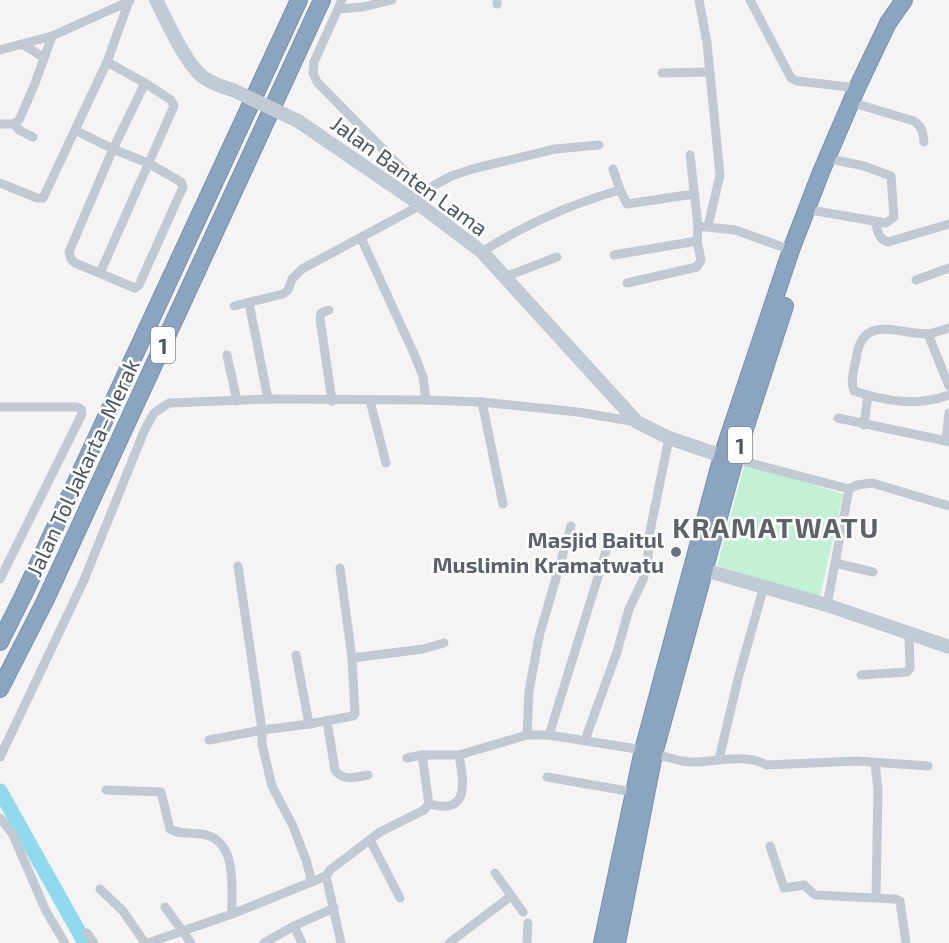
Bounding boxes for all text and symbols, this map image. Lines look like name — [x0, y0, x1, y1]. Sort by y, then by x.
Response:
street label: Jalan Banten Lama — [327, 110, 493, 240]
road number: 1 — [151, 327, 175, 363]
street label: Jalan Tol Jakarta–Merak — [20, 354, 144, 580]
road number: 1 — [728, 427, 752, 463]
district label: KRAMATWATU — [672, 510, 880, 544]
place label: Masjid Baitul Muslimin Kramatwatu — [432, 526, 665, 577]
marker: Masjid Baitul Muslimin Kramatwatu — [669, 545, 683, 559]

